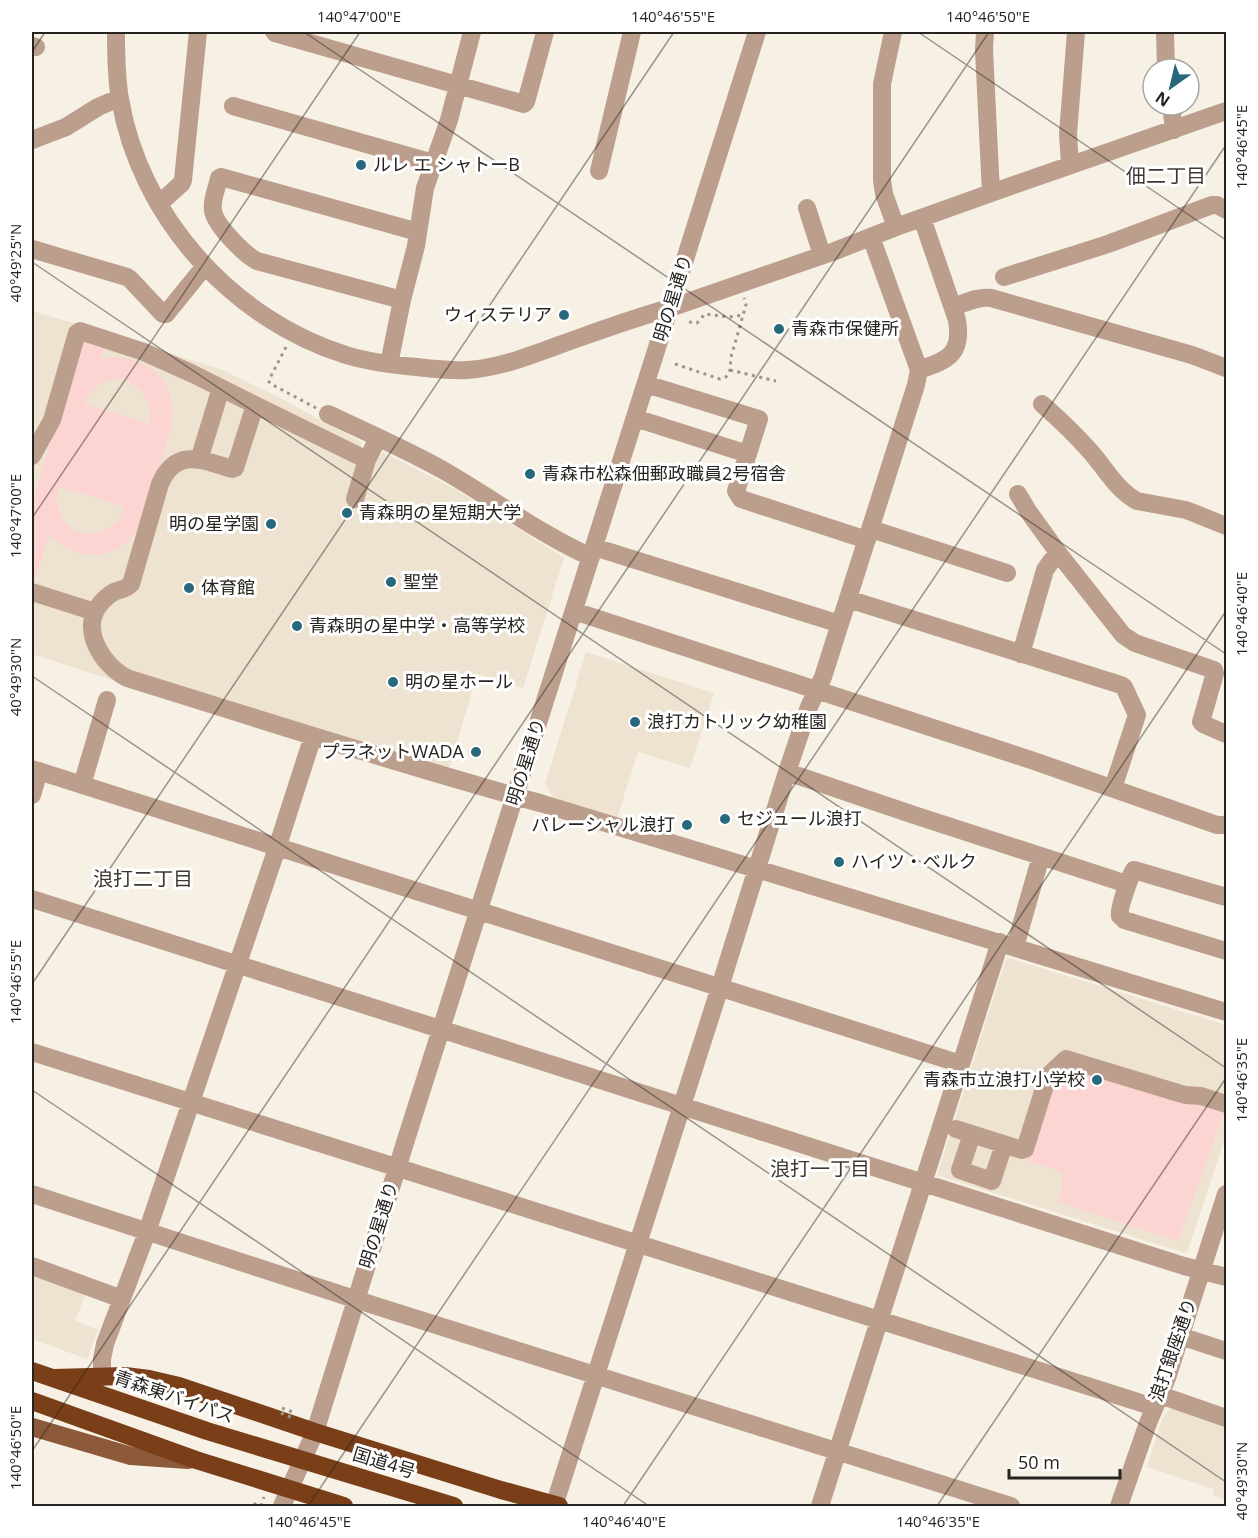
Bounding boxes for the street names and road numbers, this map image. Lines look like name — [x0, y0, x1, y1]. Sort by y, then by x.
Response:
street label: 明の星通り — [647, 251, 697, 344]
street label: 明の星通り — [500, 715, 550, 808]
street label: 明の星通り — [353, 1178, 403, 1271]
street label: 浪打銀座通り — [1143, 1295, 1201, 1405]
street label: 青森東バイパス — [111, 1364, 238, 1428]
street label: 国道4号 — [350, 1441, 419, 1483]

